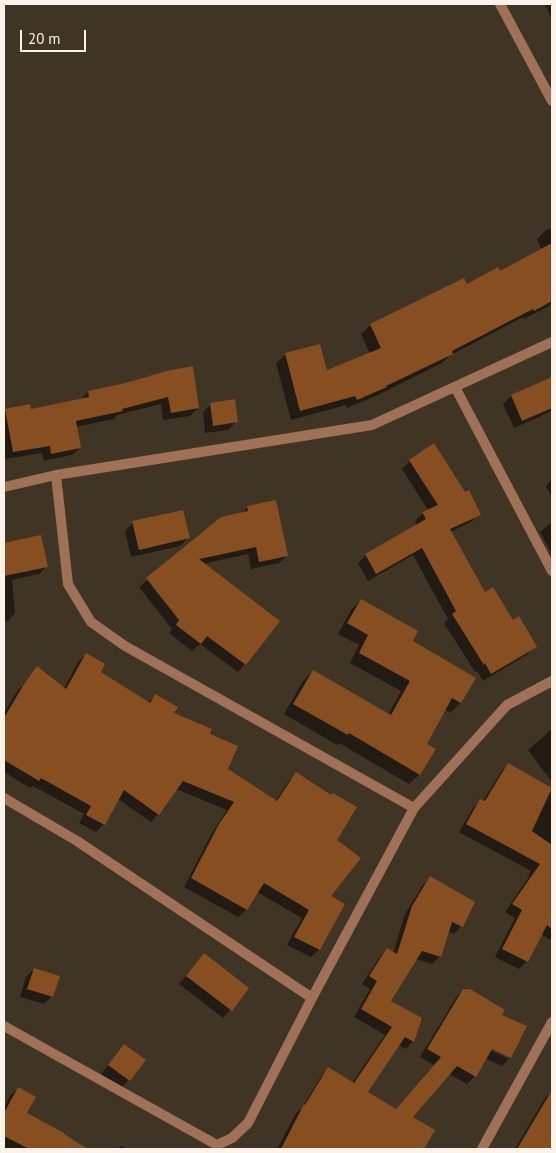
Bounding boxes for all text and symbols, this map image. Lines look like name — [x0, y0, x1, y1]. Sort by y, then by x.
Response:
scale bar — [22, 20, 89, 52]
text: 20 m — [28, 29, 61, 48]

